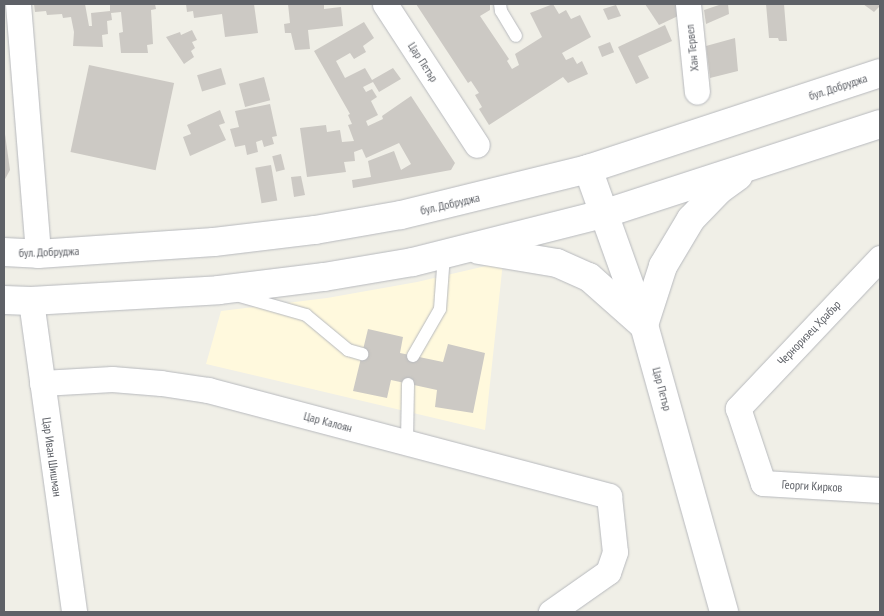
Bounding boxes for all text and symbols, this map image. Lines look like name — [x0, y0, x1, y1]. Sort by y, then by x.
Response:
street label: Хан Тервел — [682, 24, 702, 72]
street label: Цар Петър — [405, 39, 441, 85]
street label: бул. Добруджа — [806, 71, 870, 103]
street label: бул. Добруджа — [418, 190, 482, 218]
street label: бул. Добруджа — [18, 244, 80, 260]
street label: Черноризец Храбър — [774, 297, 844, 369]
street label: Цар Петър — [649, 366, 675, 412]
street label: Цар Калоян — [302, 409, 354, 435]
street label: Цар Иван Шишман — [39, 416, 65, 498]
street label: Георги Кирков — [781, 477, 843, 495]

